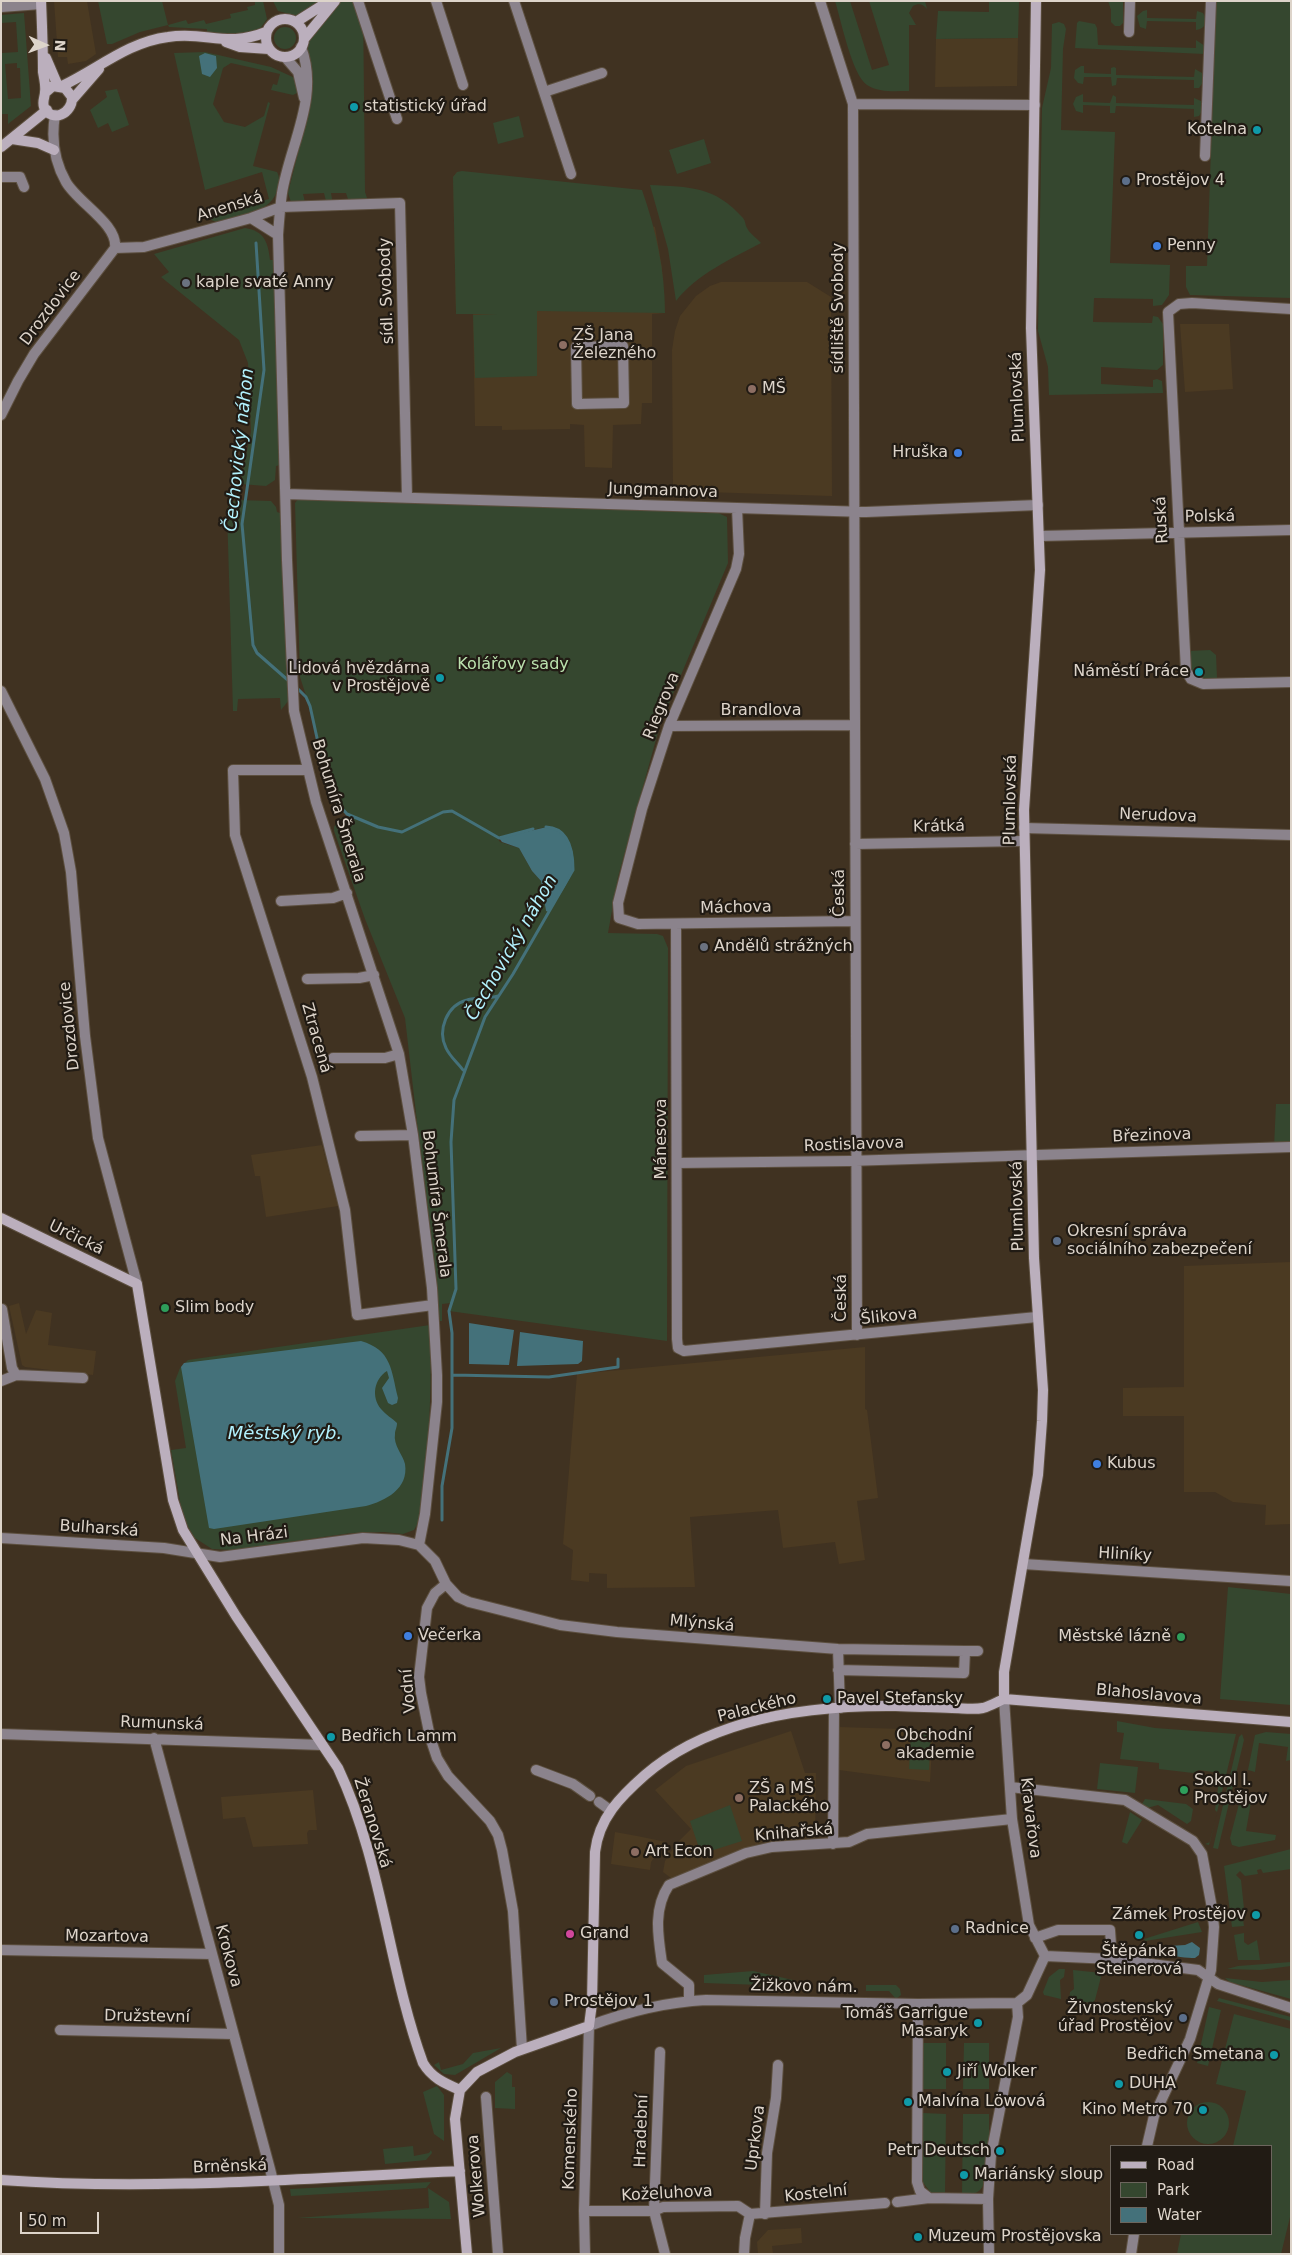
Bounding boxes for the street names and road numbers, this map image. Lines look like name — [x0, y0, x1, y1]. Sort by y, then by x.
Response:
street label: Anenská — [195, 188, 265, 226]
street label: sídl. Svobody — [376, 237, 398, 345]
street label: sídliště Svobody — [829, 243, 849, 373]
street label: Drozdovice — [16, 267, 86, 349]
street label: Plumlovská — [1007, 351, 1029, 443]
street label: Jungmannova — [608, 479, 718, 503]
street label: Ruská — [1151, 496, 1173, 544]
street label: Polská — [1185, 507, 1235, 527]
street label: Riegrova — [640, 670, 684, 742]
street label: Brandlova — [720, 701, 802, 721]
street label: Bohumíra Šmerala — [307, 737, 369, 885]
street label: Plumlovská — [1001, 755, 1021, 845]
street label: Nerudova — [1119, 805, 1197, 827]
street label: Krátká — [913, 817, 965, 837]
street label: Česká — [830, 869, 850, 917]
street label: Máchova — [700, 898, 772, 918]
street label: Drozdovice — [56, 981, 84, 1071]
street label: Ztracená — [297, 1001, 335, 1075]
street label: Mánesova — [652, 1099, 672, 1179]
street label: Březinova — [1112, 1125, 1192, 1147]
street label: Bohumíra Šmerala — [417, 1129, 455, 1279]
street label: Rostislavova — [804, 1134, 904, 1156]
street label: Plumlovská — [1008, 1161, 1028, 1251]
street label: Určická — [45, 1216, 107, 1260]
street label: Česká — [832, 1274, 852, 1322]
street label: Šlikova — [860, 1304, 918, 1330]
street label: Bulharská — [59, 1517, 139, 1541]
street label: Na Hrázi — [219, 1523, 289, 1551]
street label: Hliníky — [1098, 1544, 1152, 1566]
street label: Mlýnská — [669, 1612, 735, 1636]
street label: Vodní — [398, 1668, 420, 1714]
street label: Blahoslavova — [1095, 1681, 1203, 1709]
street label: Palackého — [716, 1689, 798, 1727]
street label: Rumunská — [120, 1713, 204, 1735]
street label: Žeranovská — [349, 1775, 395, 1871]
street label: Kravařova — [1016, 1776, 1044, 1860]
street label: Knihařská — [754, 1820, 834, 1846]
street label: Krokova — [210, 1922, 246, 1990]
street label: Mozartova — [65, 1927, 149, 1947]
street label: Žižkovo nám. — [750, 1976, 858, 1998]
street label: Družstevní — [104, 2007, 190, 2027]
street label: Komenského — [560, 2088, 582, 2190]
street label: Hradební — [631, 2094, 653, 2168]
street label: Uprkova — [742, 2104, 770, 2172]
street label: Wolkerova — [464, 2134, 490, 2218]
street label: Brněnská — [192, 2156, 268, 2178]
street label: Kostelní — [784, 2181, 848, 2207]
street label: Koželuhova — [621, 2182, 713, 2206]

